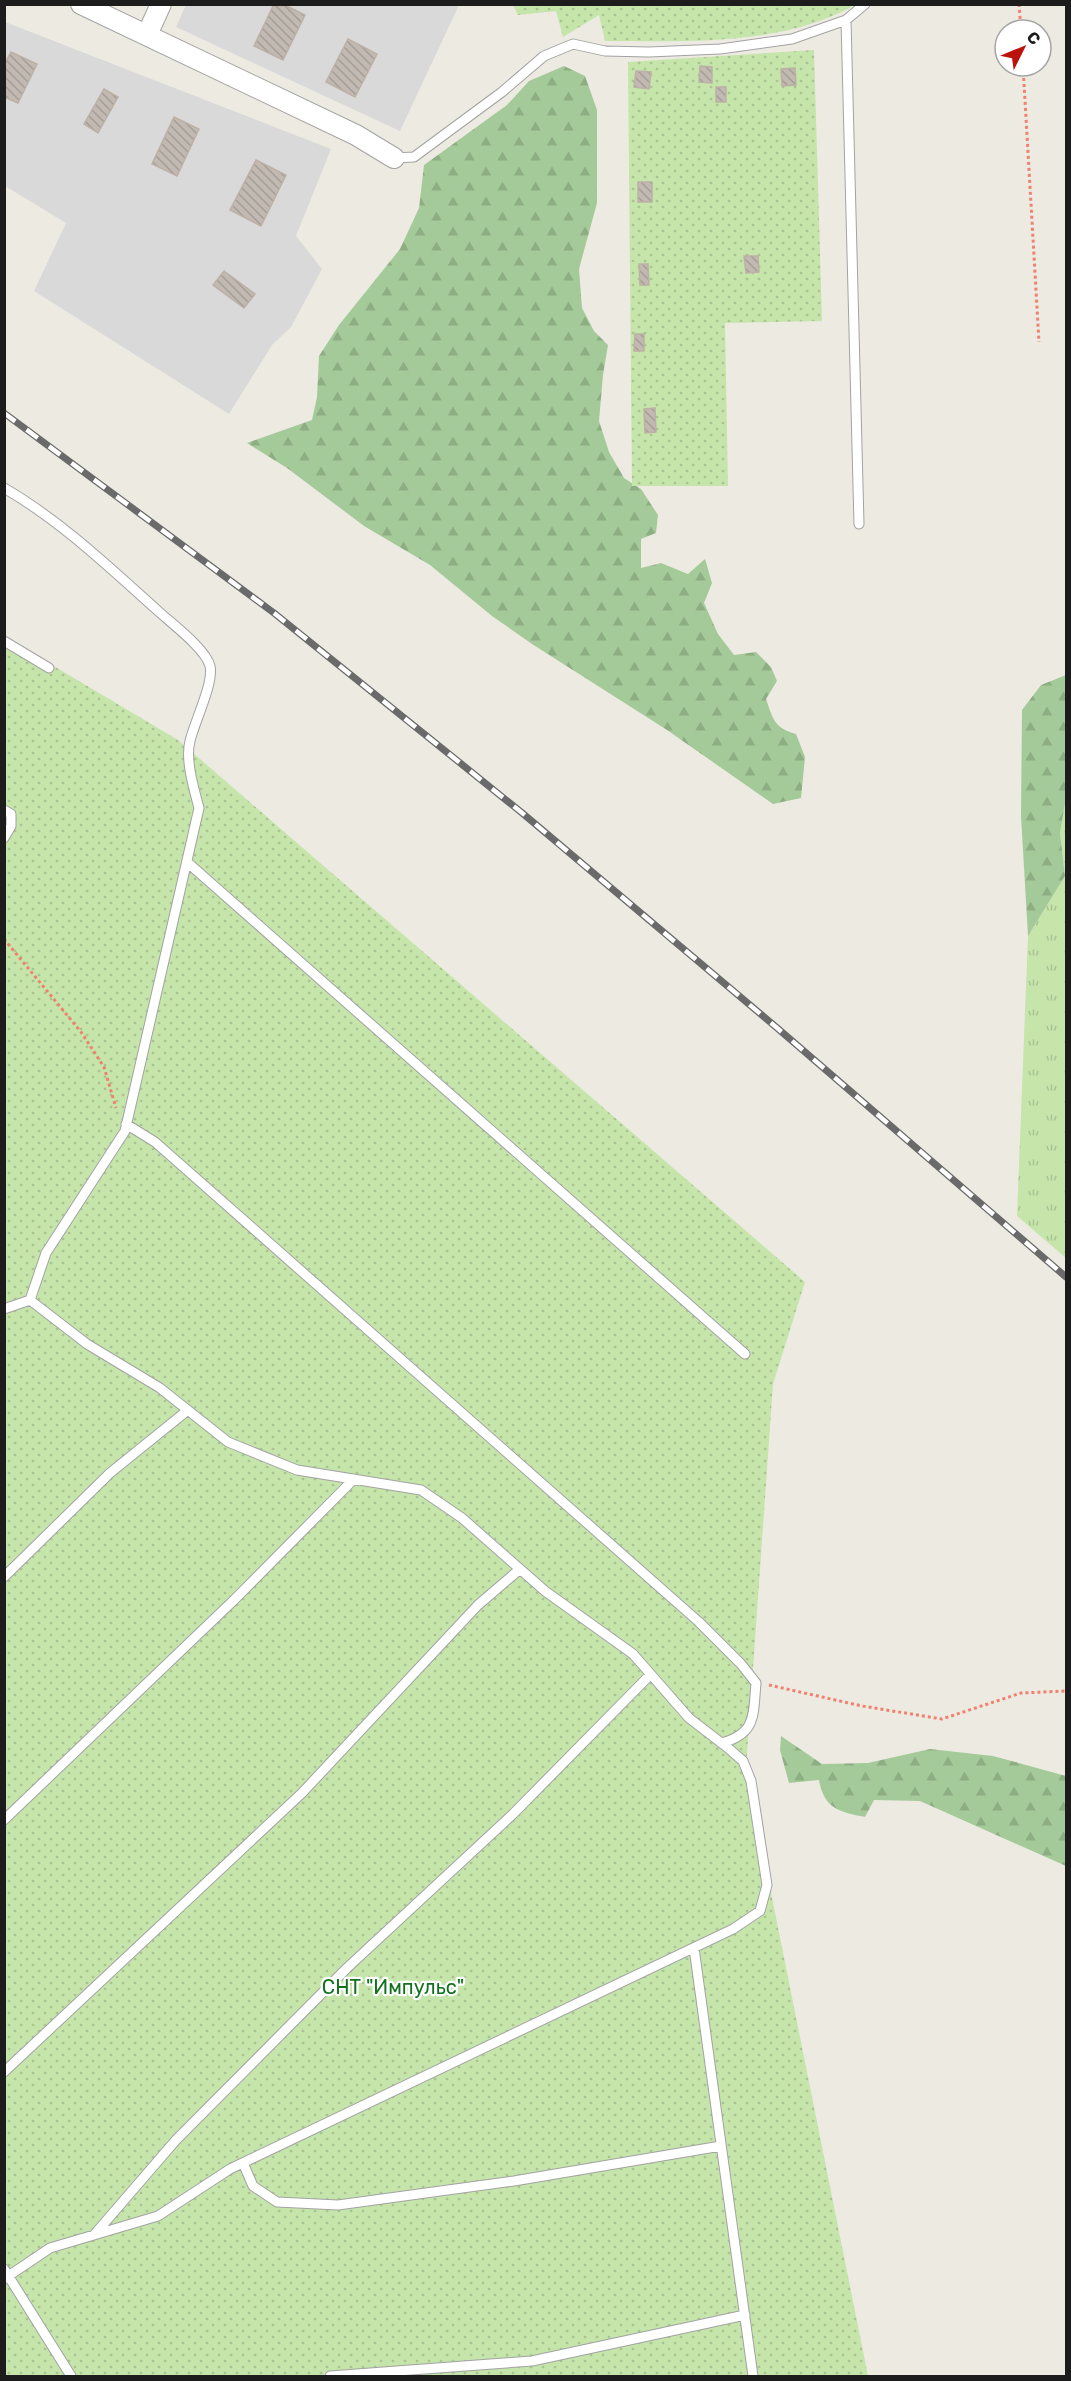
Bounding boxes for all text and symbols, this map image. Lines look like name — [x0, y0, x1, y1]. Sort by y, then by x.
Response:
north arrow — [993, 18, 1053, 78]
text: С — [1023, 28, 1044, 49]
park label: СНТ "Импульс" — [322, 1975, 464, 1999]

